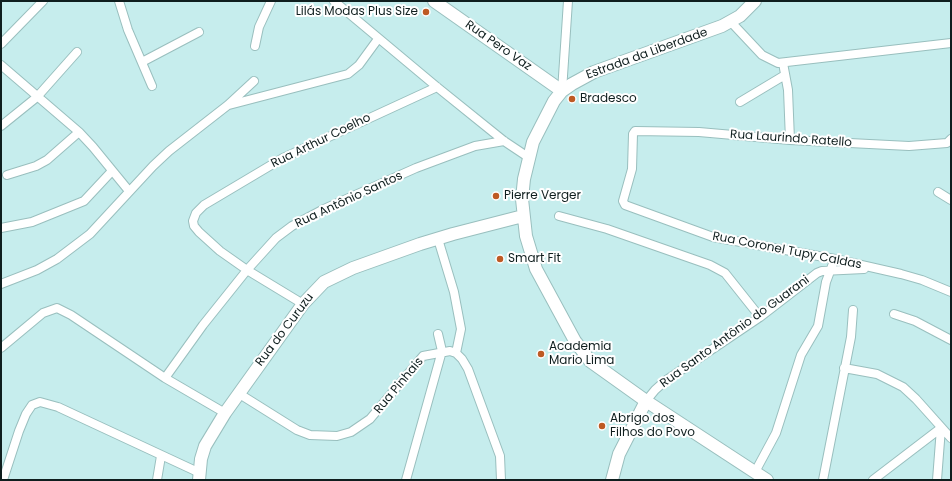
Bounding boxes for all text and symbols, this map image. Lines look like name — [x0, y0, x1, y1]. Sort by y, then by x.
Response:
place label: Lilás Modas Plus Size — [296, 5, 418, 19]
marker: Lilás Modas Plus Size — [421, 7, 431, 17]
street label: Rua Pero Vaz — [462, 18, 534, 74]
street label: Estrada da Liberdade — [584, 25, 710, 83]
place label: Bradesco — [580, 92, 637, 106]
marker: Bradesco — [567, 94, 577, 104]
street label: Rua Arthur Coelho — [269, 111, 373, 171]
street label: Rua Laurindo Ratello — [730, 128, 852, 150]
street label: Rua Antônio Santos — [293, 169, 405, 231]
place label: Pierre Verger — [504, 189, 581, 203]
marker: Pierre Verger — [491, 191, 501, 201]
street label: Rua Coronel Tupy Caldas — [711, 229, 863, 273]
place label: Smart Fit — [508, 252, 561, 266]
marker: Smart Fit — [495, 254, 505, 264]
street label: Rua Santo Antônio do Guarani — [658, 273, 812, 391]
street label: Rua do Curuzu — [253, 291, 317, 369]
place label: Academia Mario Lima — [549, 340, 614, 368]
marker: Academia Mario Lima — [536, 349, 546, 359]
street label: Rua Pinhais — [371, 355, 427, 417]
place label: Abrigo dos Filhos do Povo — [610, 412, 695, 440]
marker: Abrigo dos Filhos do Povo — [597, 421, 607, 431]

